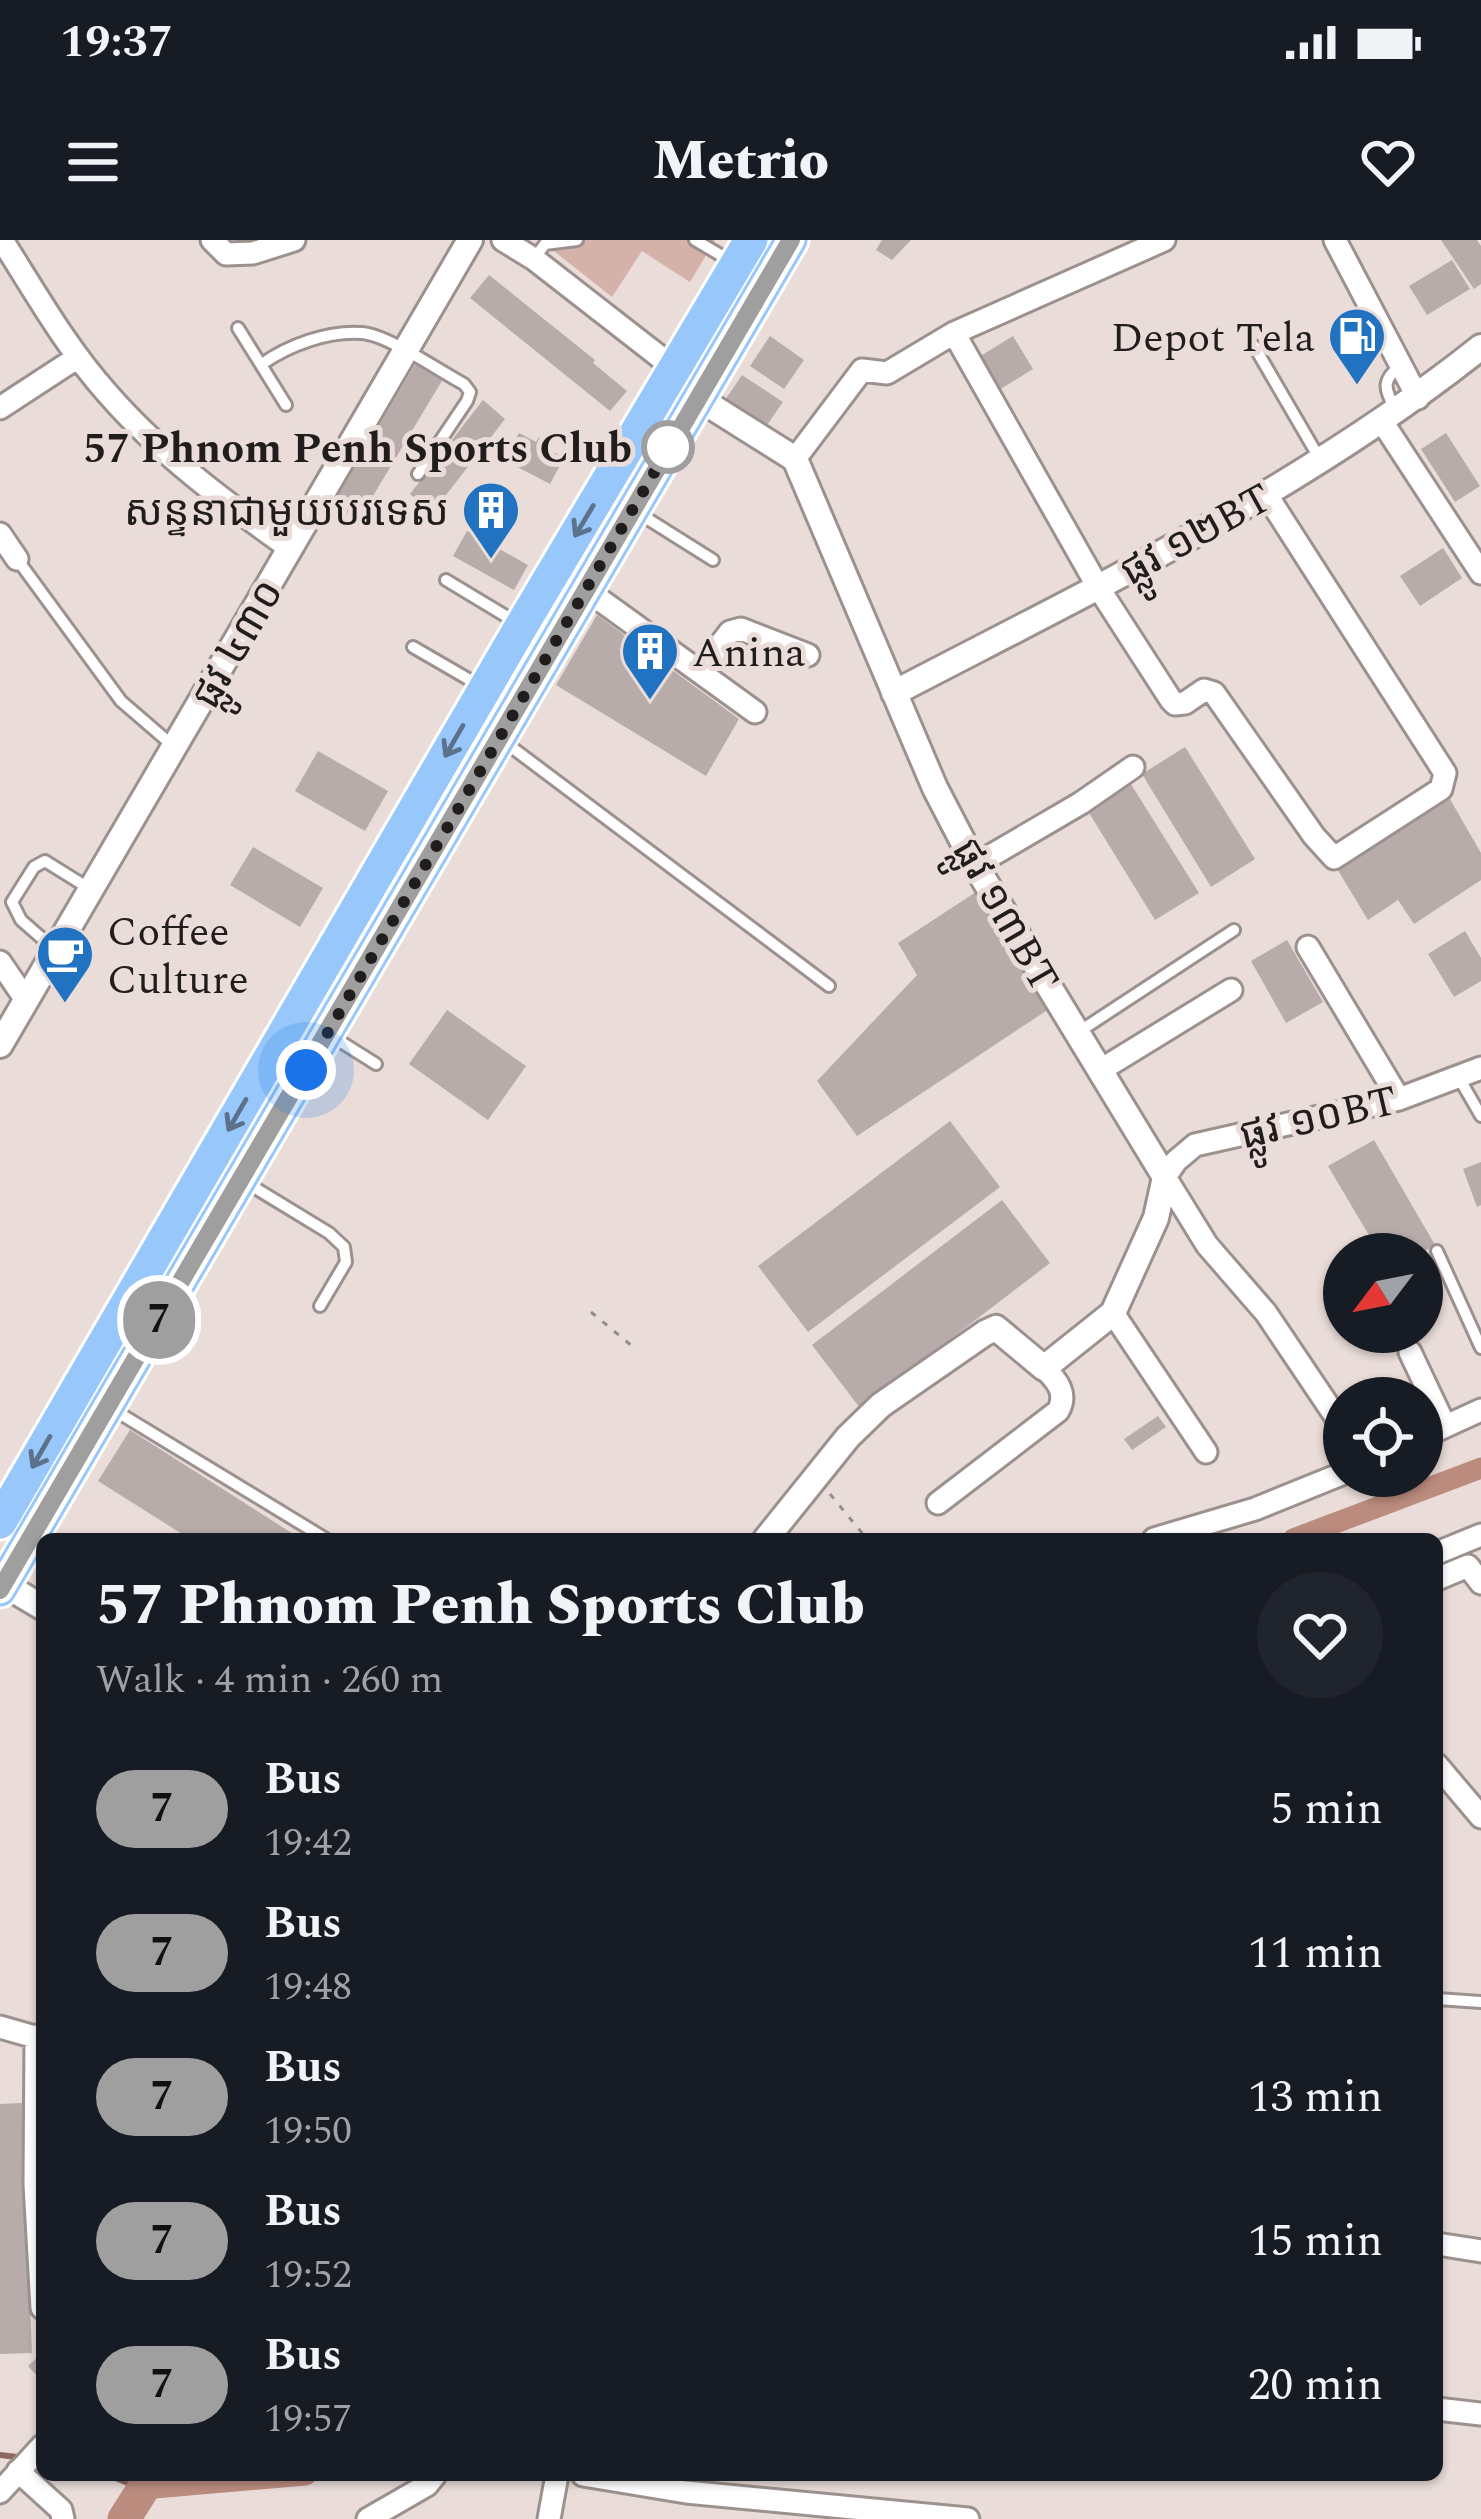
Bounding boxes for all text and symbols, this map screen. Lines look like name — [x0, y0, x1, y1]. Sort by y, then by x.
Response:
text: 19:37 — [60, 8, 173, 77]
text: Metrio — [652, 121, 829, 203]
icon: menu — [60, 129, 126, 195]
icon: heart — [1355, 129, 1421, 195]
fuel station icon: Depot Tela — [1326, 305, 1388, 387]
place label: Depot Tela — [1111, 307, 1315, 370]
place label: 57 Phnom Penh Sports Club — [83, 418, 632, 481]
marker: 57 Phnom Penh Sports Club — [643, 422, 693, 472]
street label: ផ្លូវ ១២BT — [1109, 468, 1285, 606]
building icon: សន្ទនាជាមួយបរទេស — [460, 479, 522, 561]
place label: សន្ទនាជាមួយបរទេស — [124, 481, 449, 544]
one-way arrow — [571, 503, 595, 538]
street label: ផ្លូវ ៤៣០ — [176, 568, 304, 723]
building icon: Anina — [619, 620, 681, 702]
place label: Anina — [692, 622, 806, 685]
one-way arrow — [442, 723, 466, 758]
street label: ផ្លូវ ១៣BT — [932, 826, 1075, 1006]
place label: Coffee Culture — [107, 901, 249, 1012]
cafe icon: Coffee Culture — [34, 923, 96, 1005]
your location — [276, 1040, 336, 1100]
street label: ផ្លូវ ១០BT — [1233, 1070, 1404, 1170]
one-way arrow — [225, 1097, 249, 1131]
north arrow — [1323, 1233, 1443, 1353]
map controls — [1323, 1233, 1443, 1497]
line badge: 7 — [120, 1281, 198, 1359]
text: 7 — [147, 1288, 171, 1351]
button: locate — [1323, 1377, 1443, 1497]
one-way arrow — [29, 1434, 53, 1468]
text: 57 Phnom Penh Sports Club — [96, 1563, 864, 1649]
button: heart — [1257, 1572, 1383, 1698]
text: Walk · 4 min · 260 m — [96, 1651, 443, 1710]
text: Bus — [264, 1745, 342, 1814]
text: 5 min — [1270, 1775, 1383, 1844]
text: 7 — [150, 1777, 174, 1840]
text: 19:42 — [264, 1814, 352, 1873]
text: Bus — [264, 1889, 342, 1958]
text: 11 min — [1248, 1919, 1383, 1988]
text: 7 — [150, 1921, 174, 1984]
text: 19:48 — [264, 1958, 352, 2017]
text: Bus — [264, 2033, 342, 2102]
text: 13 min — [1248, 2063, 1383, 2132]
text: 7 — [150, 2065, 174, 2128]
text: 19:50 — [264, 2102, 352, 2161]
text: Bus — [264, 2177, 342, 2246]
text: 15 min — [1248, 2207, 1383, 2276]
text: 7 — [150, 2209, 174, 2272]
text: 19:52 — [264, 2246, 352, 2305]
text: Bus — [264, 2321, 342, 2390]
text: 20 min — [1248, 2351, 1383, 2420]
text: 7 — [150, 2353, 174, 2416]
text: 19:57 — [264, 2390, 352, 2449]

